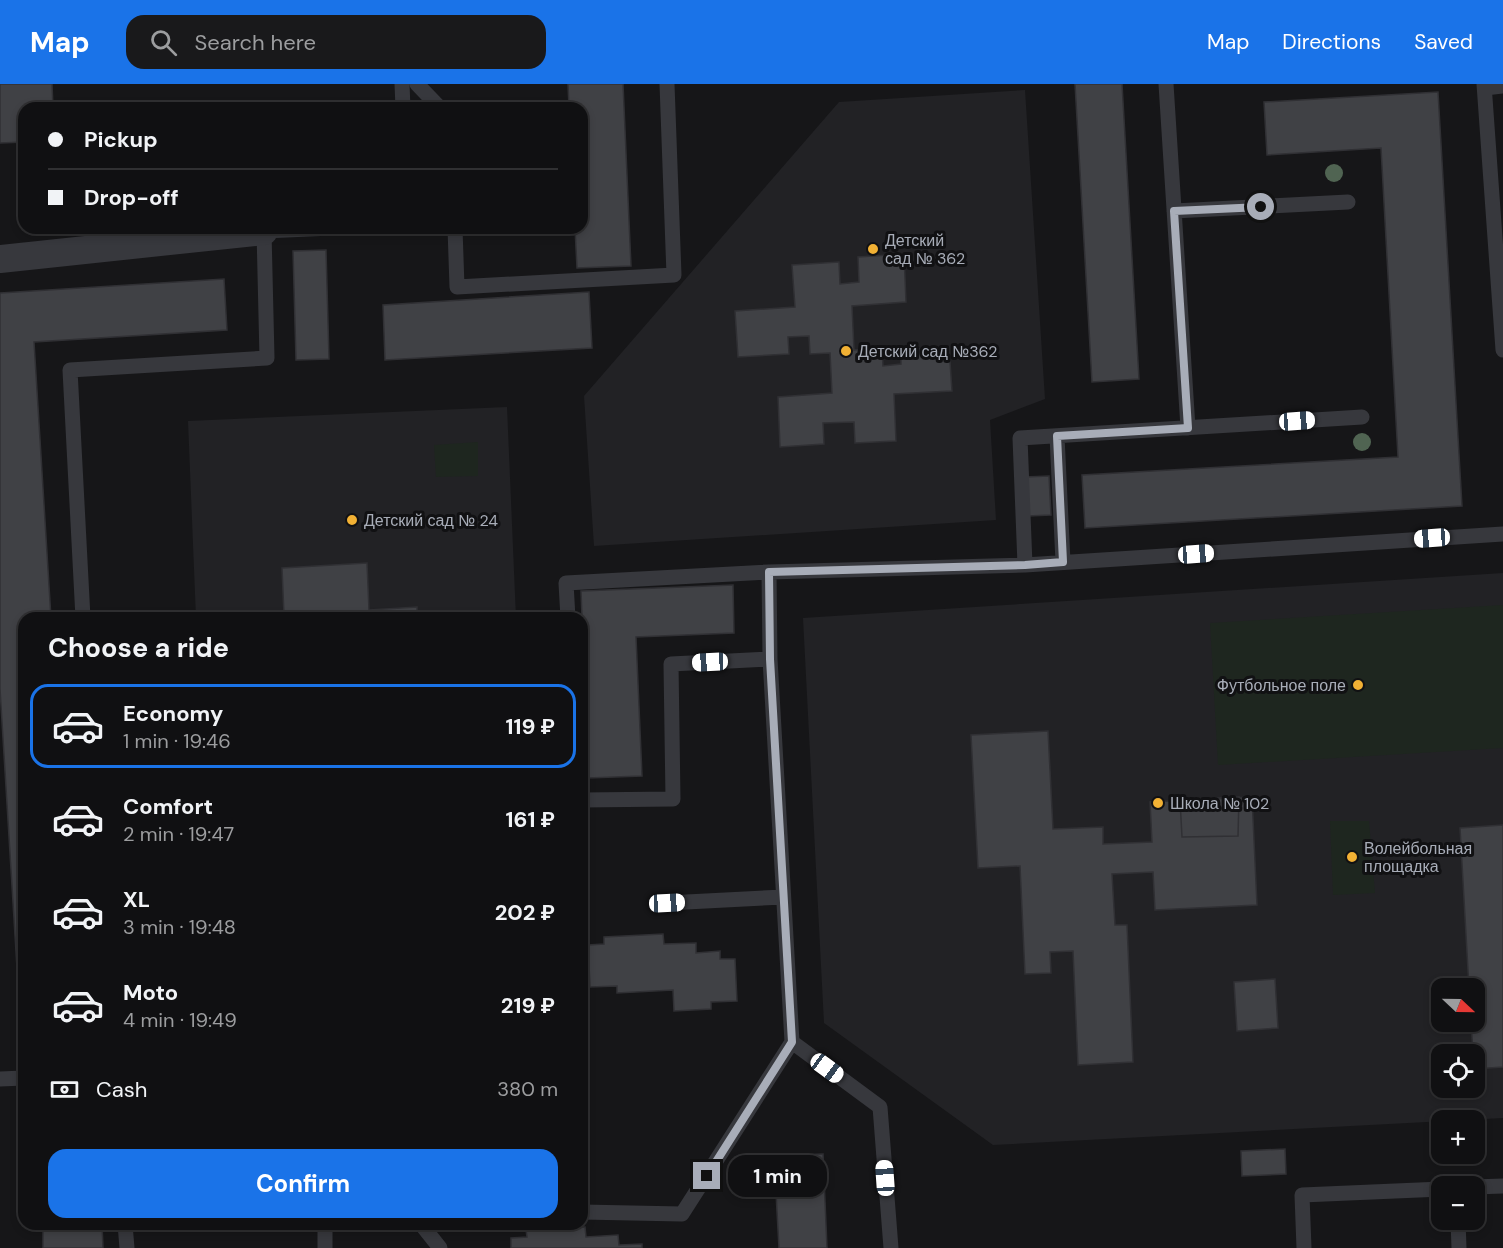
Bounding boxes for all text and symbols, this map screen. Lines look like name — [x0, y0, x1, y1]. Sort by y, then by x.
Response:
search box — [126, 15, 546, 69]
text: Map — [30, 24, 90, 61]
icon: search — [147, 26, 180, 59]
text: Search here — [195, 28, 316, 57]
text: Map — [1207, 28, 1249, 56]
text: Directions — [1282, 28, 1381, 56]
text: Saved — [1414, 28, 1473, 56]
text: Pickup — [84, 125, 158, 154]
text: Drop-off — [84, 183, 179, 212]
route start — [1247, 193, 1274, 220]
place label: Детский сад № 362 — [885, 230, 965, 269]
marker: Детский сад № 362 — [866, 242, 880, 256]
place label: Детский сад №362 — [858, 341, 997, 362]
marker: Детский сад №362 — [839, 344, 853, 358]
car — [1278, 411, 1316, 431]
place label: Детский сад № 24 — [364, 510, 498, 531]
marker: Детский сад № 24 — [345, 513, 359, 527]
car — [1413, 528, 1451, 548]
car — [1177, 544, 1215, 564]
text: Choose a ride — [48, 630, 229, 665]
car — [692, 652, 728, 672]
place label: Футбольное поле — [1217, 675, 1346, 696]
marker: Футбольное поле — [1351, 678, 1365, 692]
icon: car — [51, 699, 105, 753]
text: Economy — [123, 699, 223, 728]
text: 119 ₽ — [505, 712, 555, 741]
text: 1 min · 19:46 — [123, 728, 231, 754]
icon: car — [51, 792, 105, 846]
text: Comfort — [123, 792, 213, 821]
place label: Школа № 102 — [1170, 793, 1269, 814]
marker: Школа № 102 — [1151, 796, 1165, 810]
text: 161 ₽ — [505, 805, 555, 834]
text: 2 min · 19:47 — [123, 821, 234, 847]
place label: Волейбольная площадка — [1364, 838, 1472, 877]
marker: Волейбольная площадка — [1345, 850, 1359, 864]
icon: car — [51, 885, 105, 939]
text: XL — [123, 885, 150, 914]
car — [649, 893, 685, 913]
text: 202 ₽ — [495, 898, 555, 927]
text: 3 min · 19:48 — [123, 914, 236, 940]
icon: car — [51, 978, 105, 1032]
text: Moto — [123, 978, 178, 1007]
north arrow — [1431, 978, 1485, 1032]
map controls — [1431, 978, 1485, 1230]
text: 219 ₽ — [501, 991, 555, 1020]
text: 4 min · 19:49 — [123, 1007, 237, 1033]
button: locate — [1431, 1044, 1485, 1098]
car — [807, 1050, 847, 1086]
icon: cash — [48, 1073, 81, 1106]
text: Cash — [96, 1075, 147, 1104]
text: 380 m — [497, 1076, 558, 1102]
button: + — [1431, 1110, 1485, 1164]
button: Confirm — [48, 1149, 558, 1218]
callout: 1 min — [728, 1155, 827, 1197]
car — [875, 1159, 895, 1197]
route end — [693, 1162, 720, 1189]
text: 1 min — [753, 1163, 802, 1189]
button: − — [1431, 1176, 1485, 1230]

